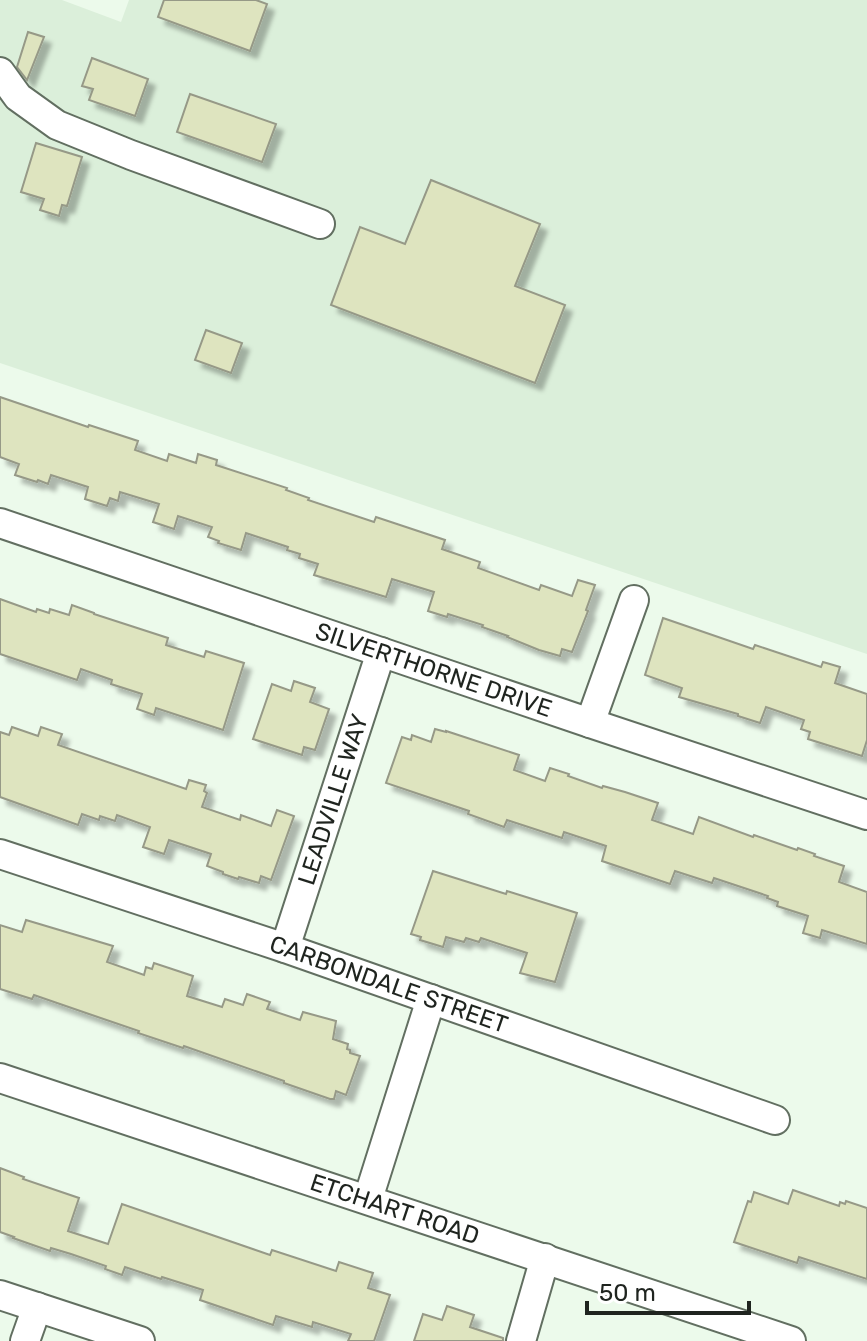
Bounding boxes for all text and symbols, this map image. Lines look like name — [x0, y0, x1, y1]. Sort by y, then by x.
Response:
street label: SILVERTHORNE DRIVE — [312, 617, 556, 723]
street label: LEADVILLE WAY — [292, 711, 374, 889]
street label: CARBONDALE STREET — [266, 930, 512, 1039]
street label: ETCHART ROAD — [307, 1168, 483, 1250]
scale bar — [587, 1265, 749, 1315]
text: 50 m — [599, 1279, 656, 1307]

